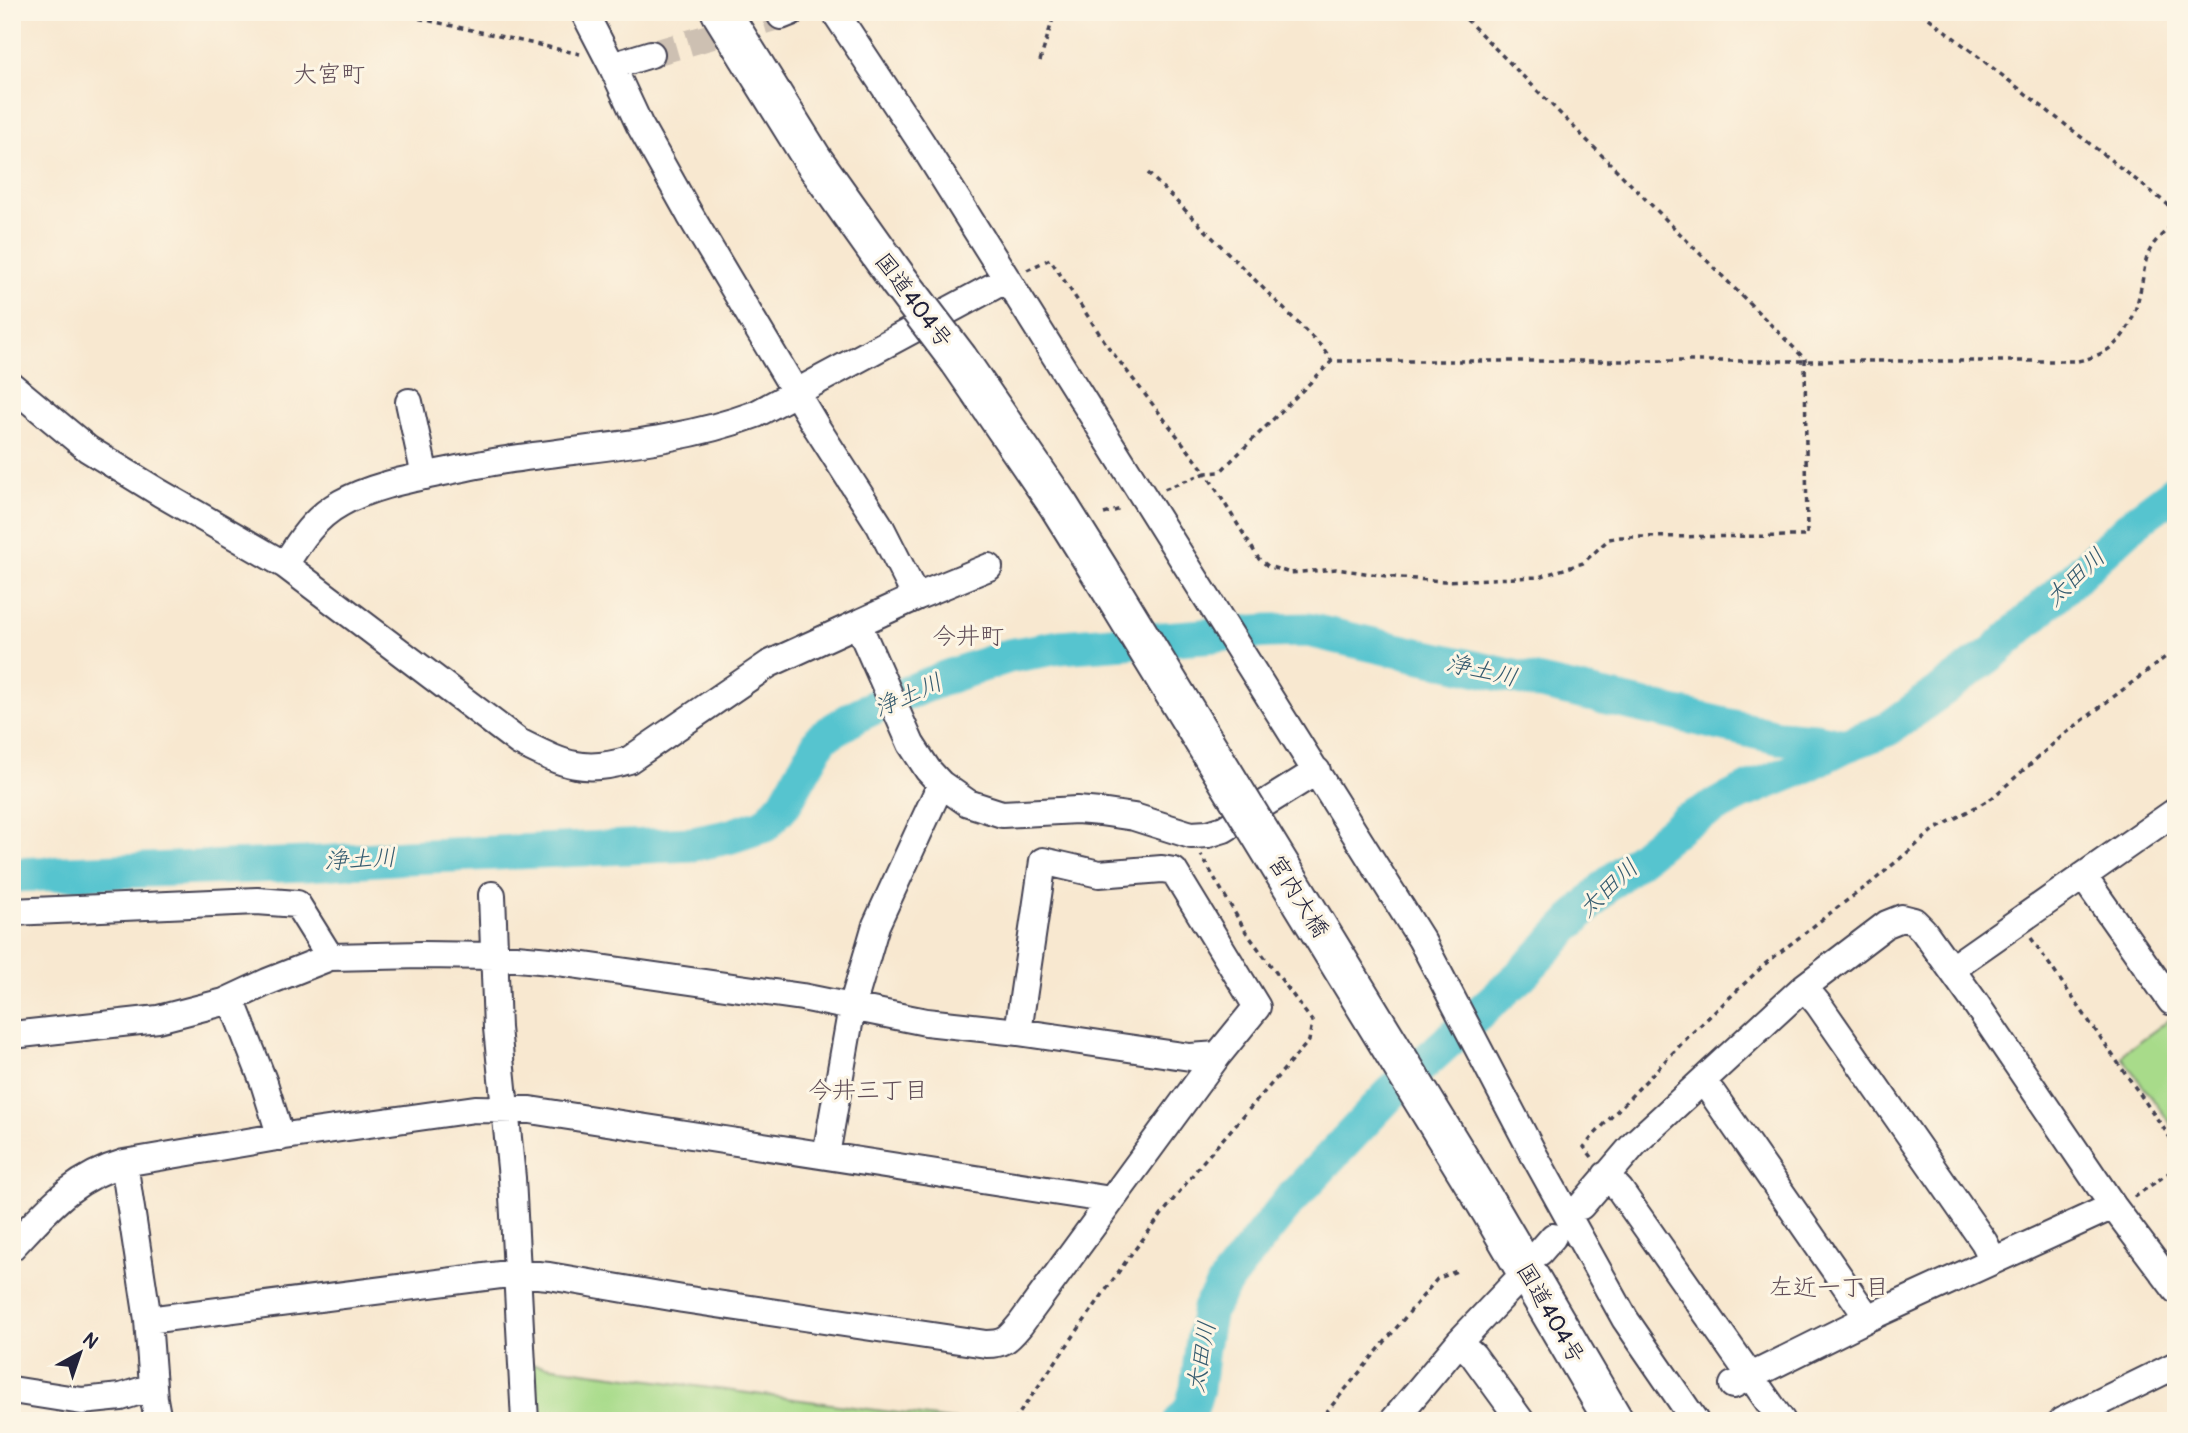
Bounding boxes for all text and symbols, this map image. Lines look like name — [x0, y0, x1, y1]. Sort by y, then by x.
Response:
district label: 大宮町 — [293, 60, 365, 89]
street label: 国道404号 — [869, 247, 959, 354]
water label: 太田川 — [2039, 542, 2112, 613]
district label: 今井町 — [932, 622, 1004, 651]
water label: 浄土川 — [1444, 648, 1520, 693]
water label: 浄土川 — [869, 668, 947, 723]
water label: 浄土川 — [323, 843, 397, 876]
street label: 宮内大橋 — [1262, 850, 1335, 943]
water label: 太田川 — [1572, 853, 1645, 924]
district label: 今井三丁目 — [808, 1076, 928, 1105]
street label: 国道404号 — [1510, 1258, 1591, 1369]
district label: 左近一丁目 — [1769, 1273, 1889, 1302]
north arrow — [46, 1318, 116, 1388]
water label: 太田川 — [1181, 1319, 1222, 1395]
text: N — [78, 1327, 103, 1354]

